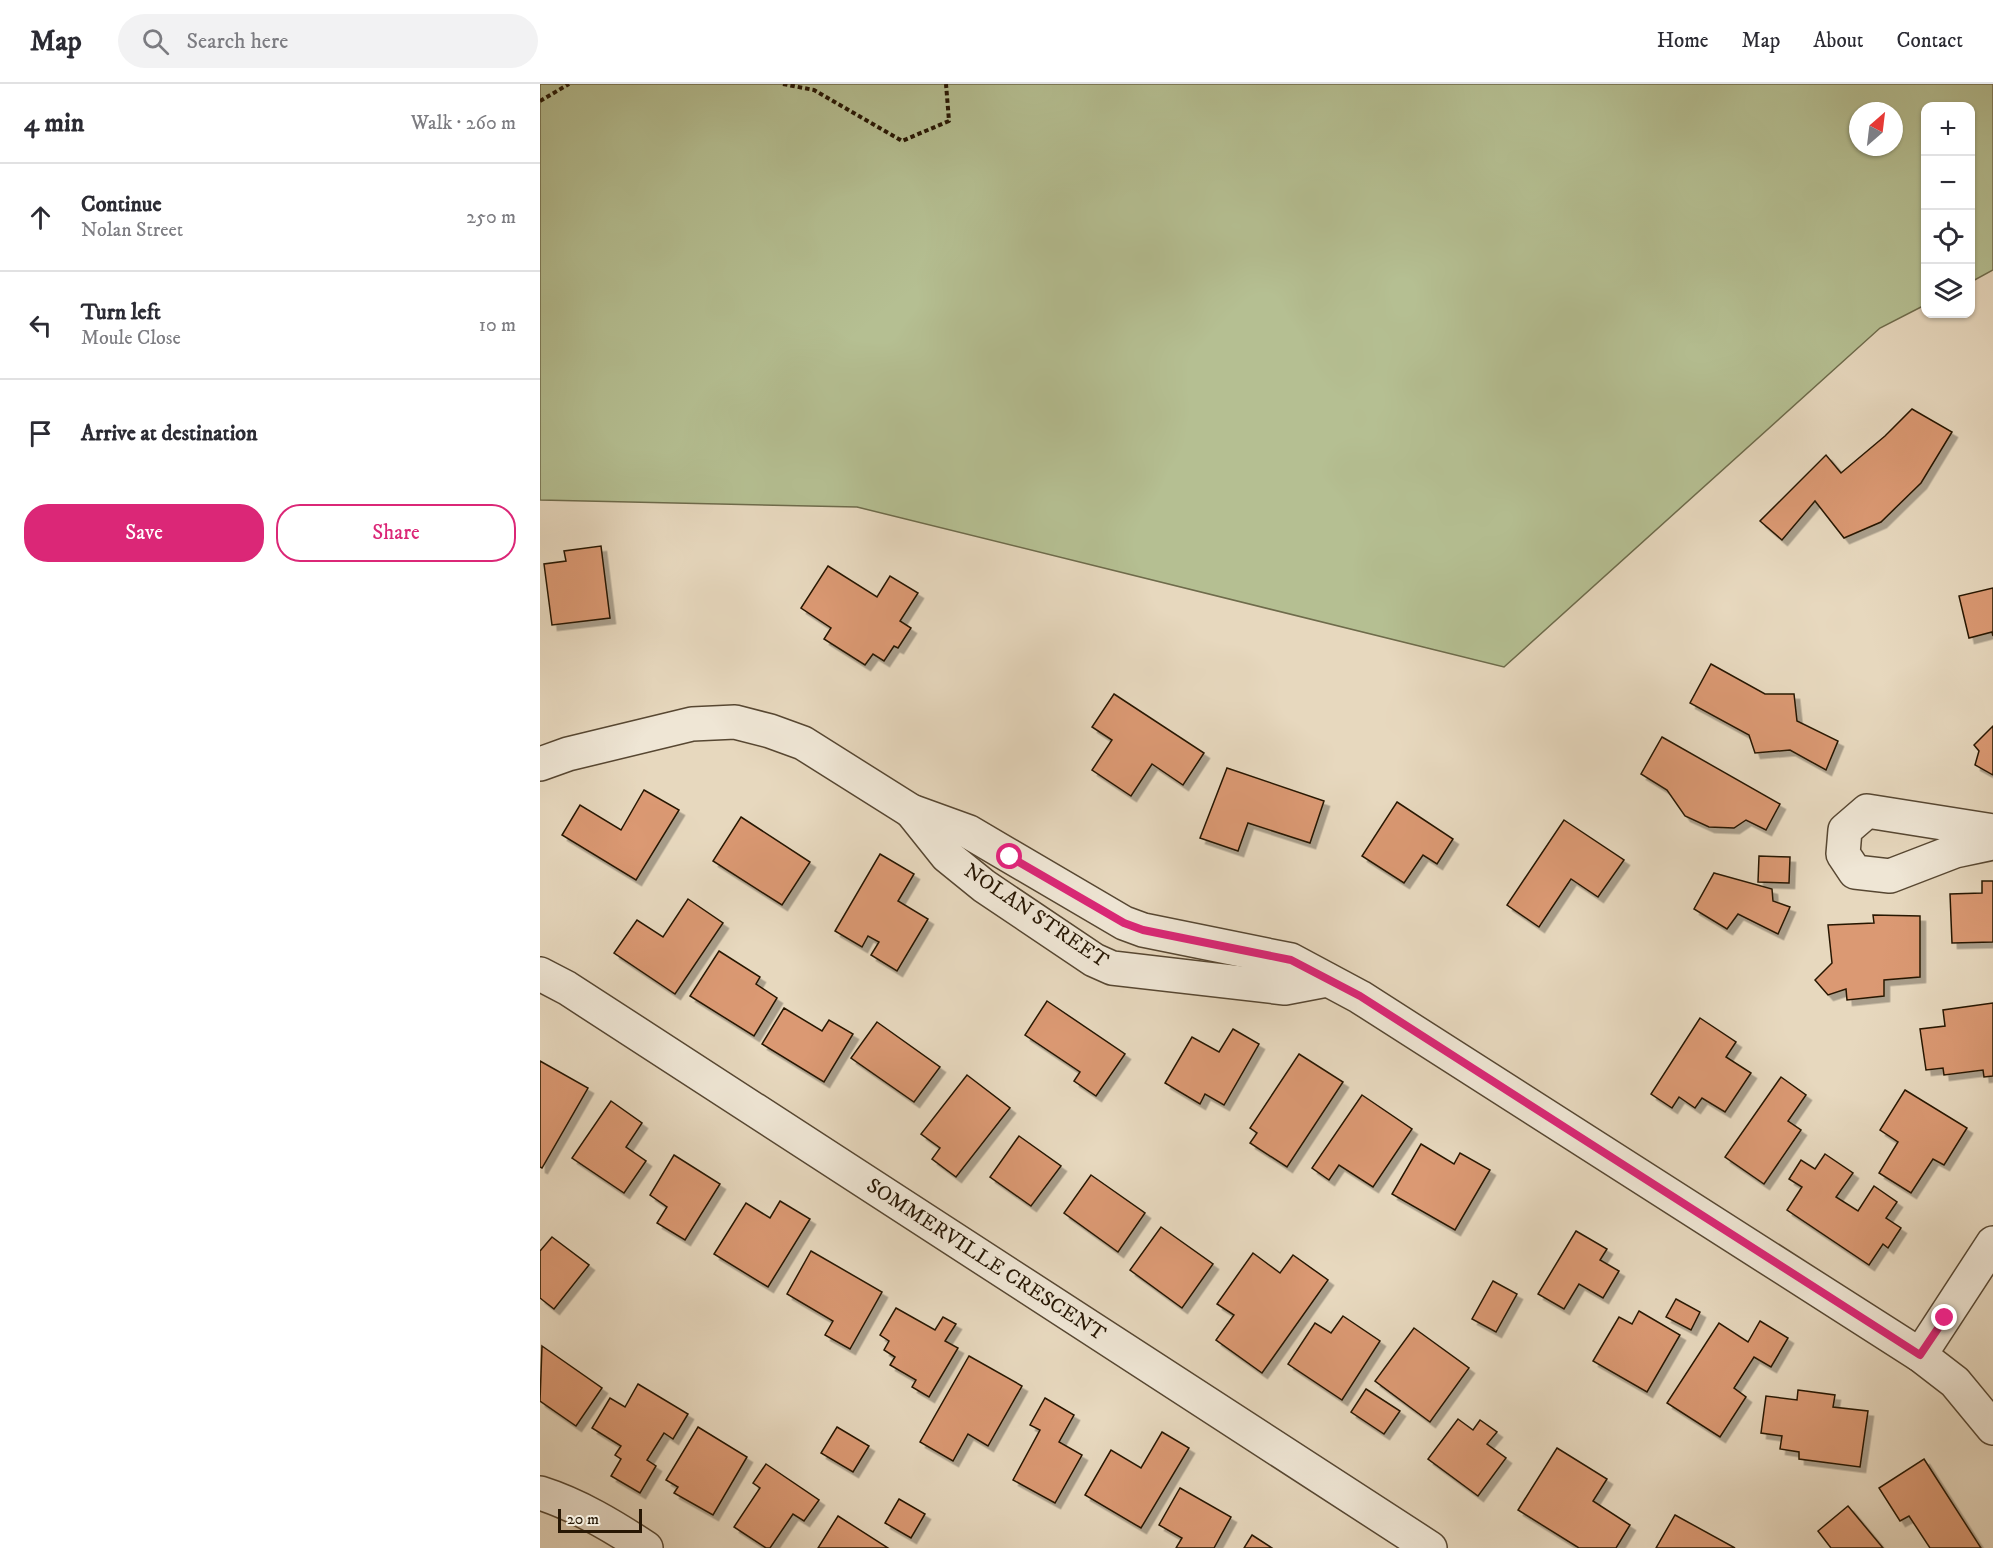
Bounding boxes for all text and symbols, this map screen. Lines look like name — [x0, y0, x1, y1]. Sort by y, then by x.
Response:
search box — [118, 14, 538, 68]
text: Map — [30, 24, 82, 59]
icon: search — [139, 25, 172, 58]
text: Search here — [187, 28, 288, 55]
text: Home — [1657, 28, 1709, 54]
text: Map — [1742, 28, 1780, 54]
text: About — [1813, 28, 1864, 54]
text: Contact — [1897, 28, 1963, 54]
north arrow — [1849, 102, 1903, 156]
map controls — [1921, 102, 1975, 318]
button: + — [1921, 102, 1975, 156]
text: 4 min — [24, 107, 84, 140]
text: Walk · 260 m — [411, 111, 516, 136]
button: − — [1921, 156, 1975, 210]
text: Continue — [81, 191, 162, 218]
icon: ahead — [24, 201, 57, 234]
text: 250 m — [466, 205, 516, 230]
button: locate — [1921, 210, 1975, 264]
text: Nolan Street — [81, 218, 183, 243]
button: layers — [1921, 264, 1975, 318]
text: Turn left — [81, 299, 161, 326]
icon: left — [24, 309, 57, 342]
text: 10 m — [479, 313, 516, 338]
text: Moule Close — [81, 326, 181, 351]
icon: arrive — [24, 417, 57, 450]
text: Arrive at destination — [81, 420, 258, 447]
button: Save — [24, 504, 264, 562]
button: Share — [276, 504, 516, 562]
route start — [996, 843, 1022, 869]
street label: NOLAN STREET — [959, 858, 1113, 974]
street label: SOMMERVILLE CRESCENT — [862, 1173, 1111, 1347]
route end — [1931, 1304, 1957, 1330]
scale bar — [558, 1506, 642, 1534]
text: 20 m — [567, 1509, 599, 1529]

